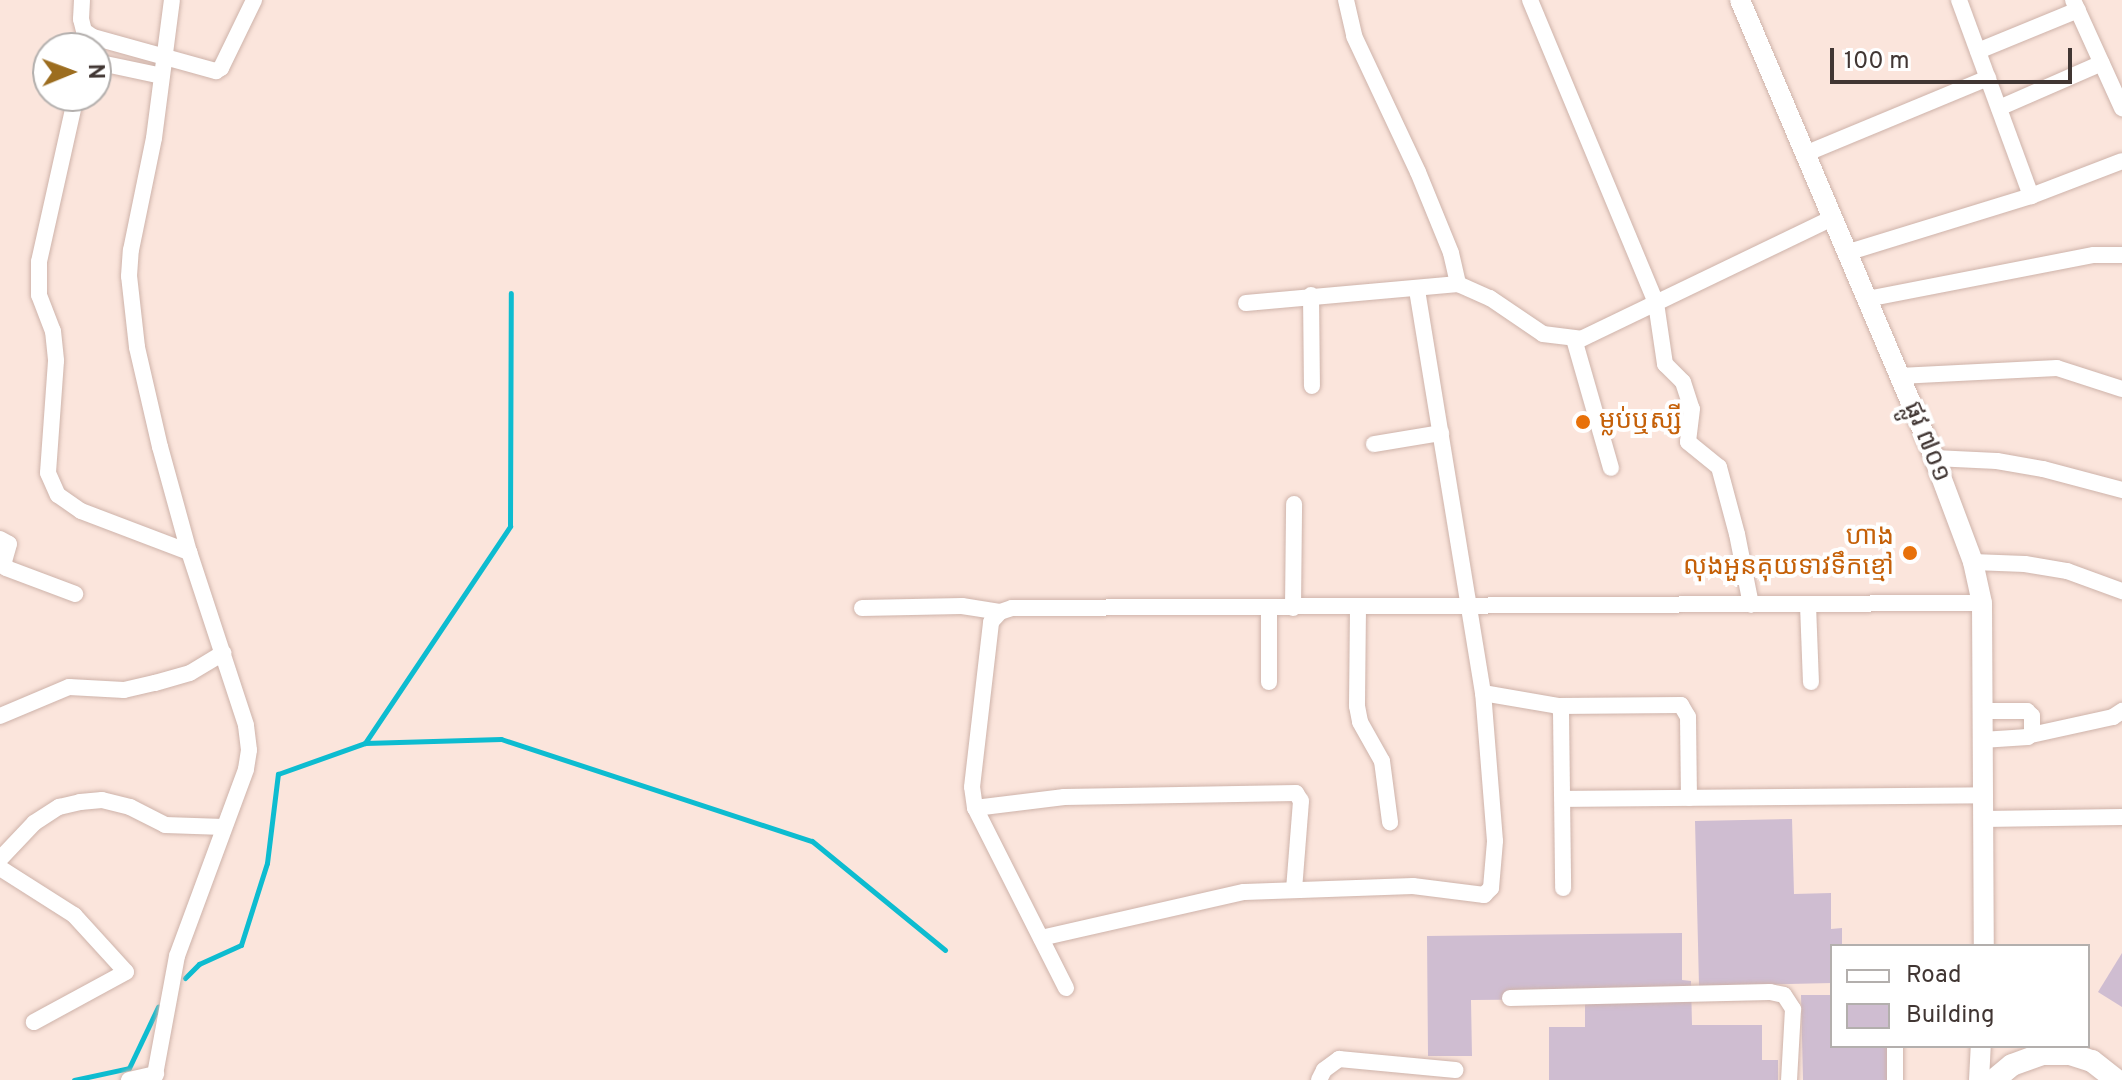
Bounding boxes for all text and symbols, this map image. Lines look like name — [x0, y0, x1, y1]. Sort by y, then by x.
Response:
north arrow — [32, 32, 112, 112]
scale bar — [1834, 32, 2076, 82]
text: 100 m — [1844, 47, 1910, 77]
text: N — [81, 63, 108, 80]
street label: ផ្លូវ ៧០១ — [1896, 397, 1956, 487]
place label: ម្លប់ឬស្សី — [1599, 406, 1682, 438]
marker: ម្លប់ឬស្សី — [1574, 413, 1592, 431]
place label: ហាង លុងអួនគុយទាវទឹកខ្មៅ — [1683, 522, 1894, 584]
marker: ហាង លុងអួនគុយទាវទឹកខ្មៅ — [1901, 544, 1919, 562]
legend — [1830, 944, 2090, 1048]
text: Road — [1906, 961, 1962, 991]
text: Building — [1906, 1001, 1995, 1031]

